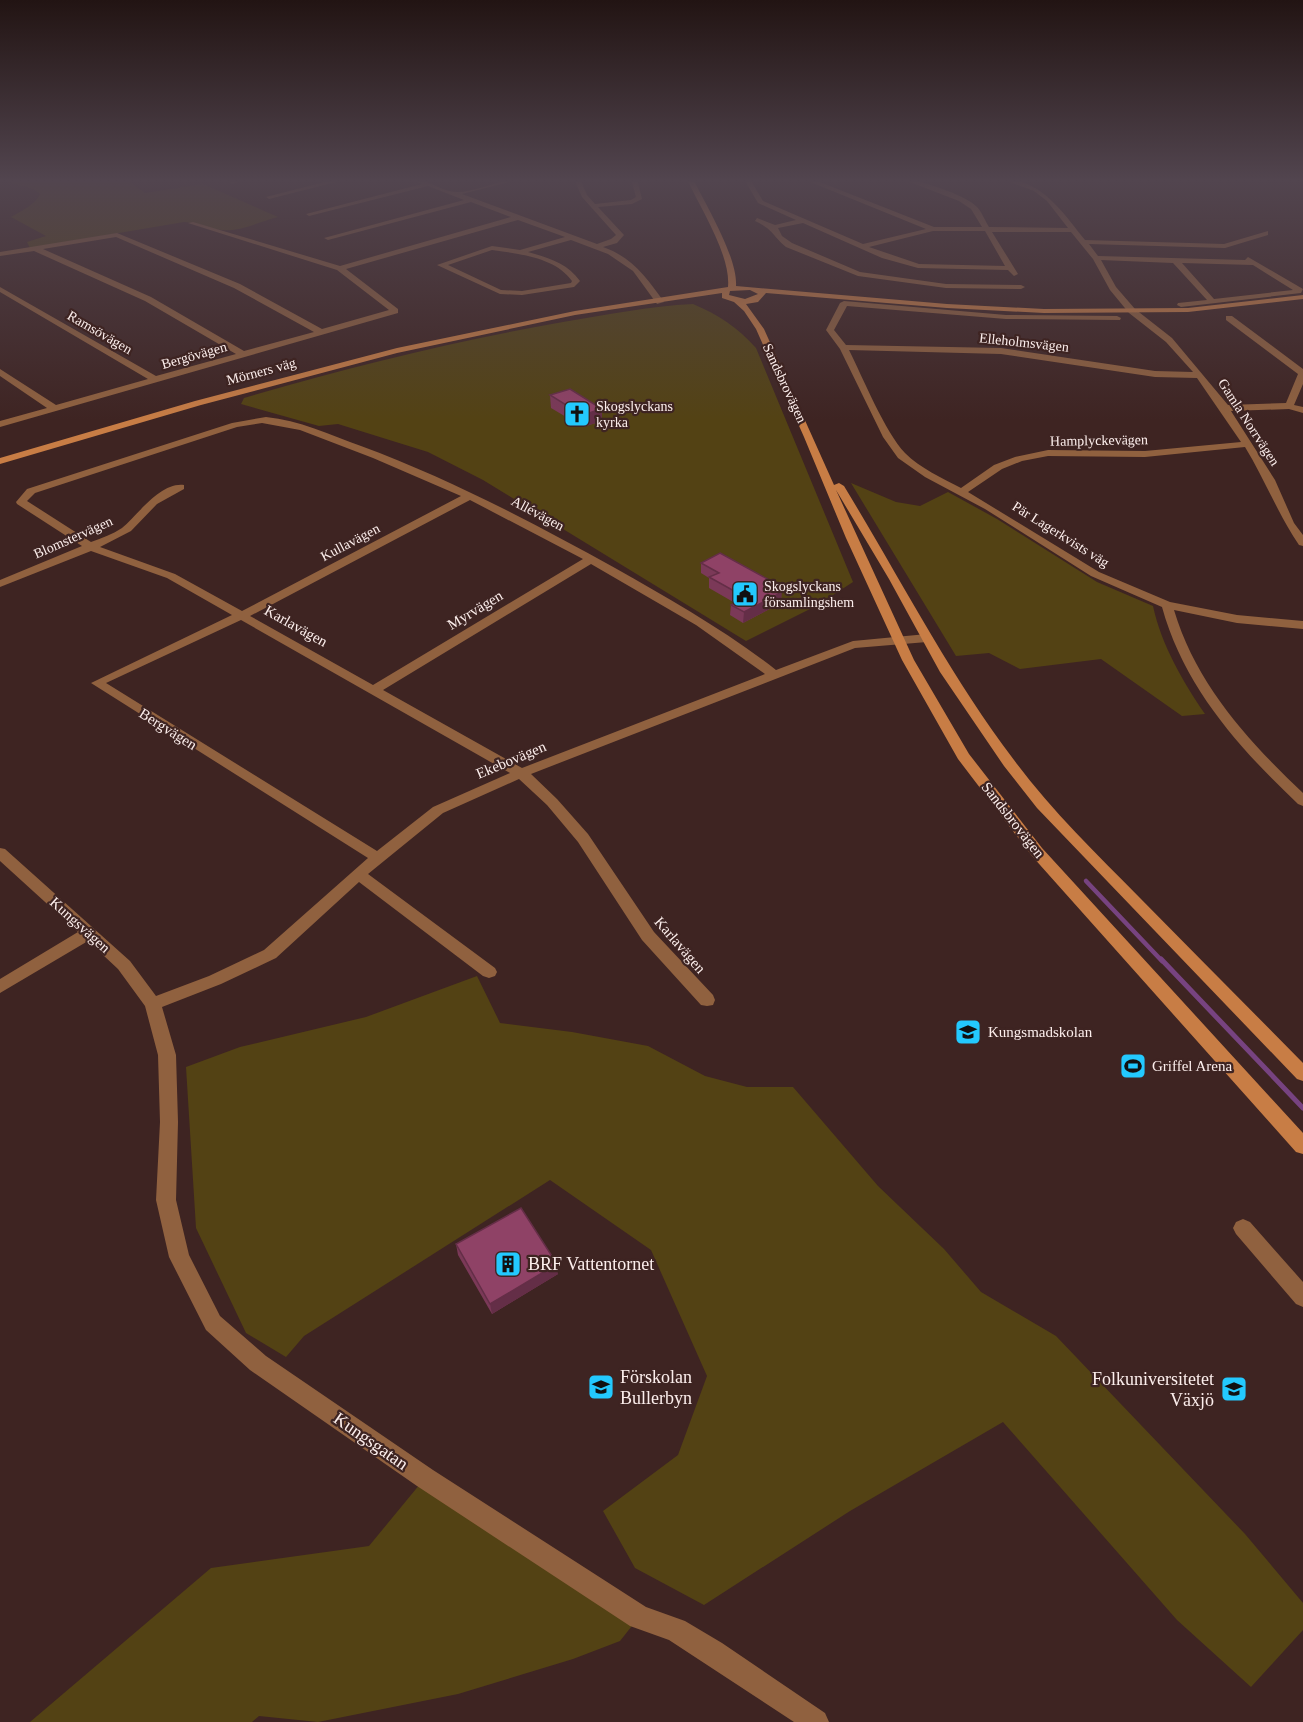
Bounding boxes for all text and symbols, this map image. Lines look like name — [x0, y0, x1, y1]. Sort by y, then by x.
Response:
street label: Ramsövägen — [65, 308, 135, 357]
street label: Elleholmsvägen — [978, 330, 1070, 355]
street label: Bergövägen — [160, 339, 229, 372]
street label: Sandsbrovägen — [760, 341, 809, 425]
street label: Mörners väg — [225, 355, 297, 388]
street label: Gamla Norrvägen — [1215, 376, 1282, 469]
church icon: Skogslyckans kyrka — [562, 399, 592, 429]
place label: Skogslyckans kyrka — [596, 399, 673, 430]
street label: Hamplyckevägen — [1050, 432, 1148, 449]
street label: Allévägen — [509, 493, 567, 534]
street label: Pär Lagerkvists väg — [1010, 499, 1112, 570]
street label: Blomstervägen — [31, 513, 115, 562]
street label: Kullavägen — [318, 521, 382, 564]
public building icon: Skogslyckans församlingshem — [730, 579, 760, 609]
place label: Skogslyckans församlingshem — [764, 579, 854, 610]
street label: Myrvägen — [444, 587, 506, 633]
street label: Karlavägen — [262, 602, 331, 650]
street label: Bergvägen — [136, 705, 200, 753]
street label: Ekebovägen — [474, 738, 549, 782]
street label: Sandsbrovägen — [978, 779, 1048, 861]
street label: Kungsvägen — [47, 894, 114, 956]
street label: Karlavägen — [651, 914, 709, 977]
school or university icon: Kungsmadskolan — [953, 1017, 983, 1047]
place label: Kungsmadskolan — [988, 1024, 1093, 1040]
sports icon: Griffel Arena — [1118, 1051, 1148, 1081]
place label: Griffel Arena — [1152, 1058, 1232, 1074]
building icon: BRF Vattentornet — [493, 1249, 523, 1279]
place label: BRF Vattentornet — [528, 1254, 654, 1274]
place label: Förskolan Bullerbyn — [620, 1367, 692, 1408]
place label: Folkuniversitetet Växjö — [1092, 1369, 1214, 1410]
school or university icon: Förskolan Bullerbyn — [586, 1372, 616, 1402]
school or university icon: Folkuniversitetet Växjö — [1219, 1374, 1249, 1404]
street label: Kungsgatan — [330, 1408, 412, 1474]

